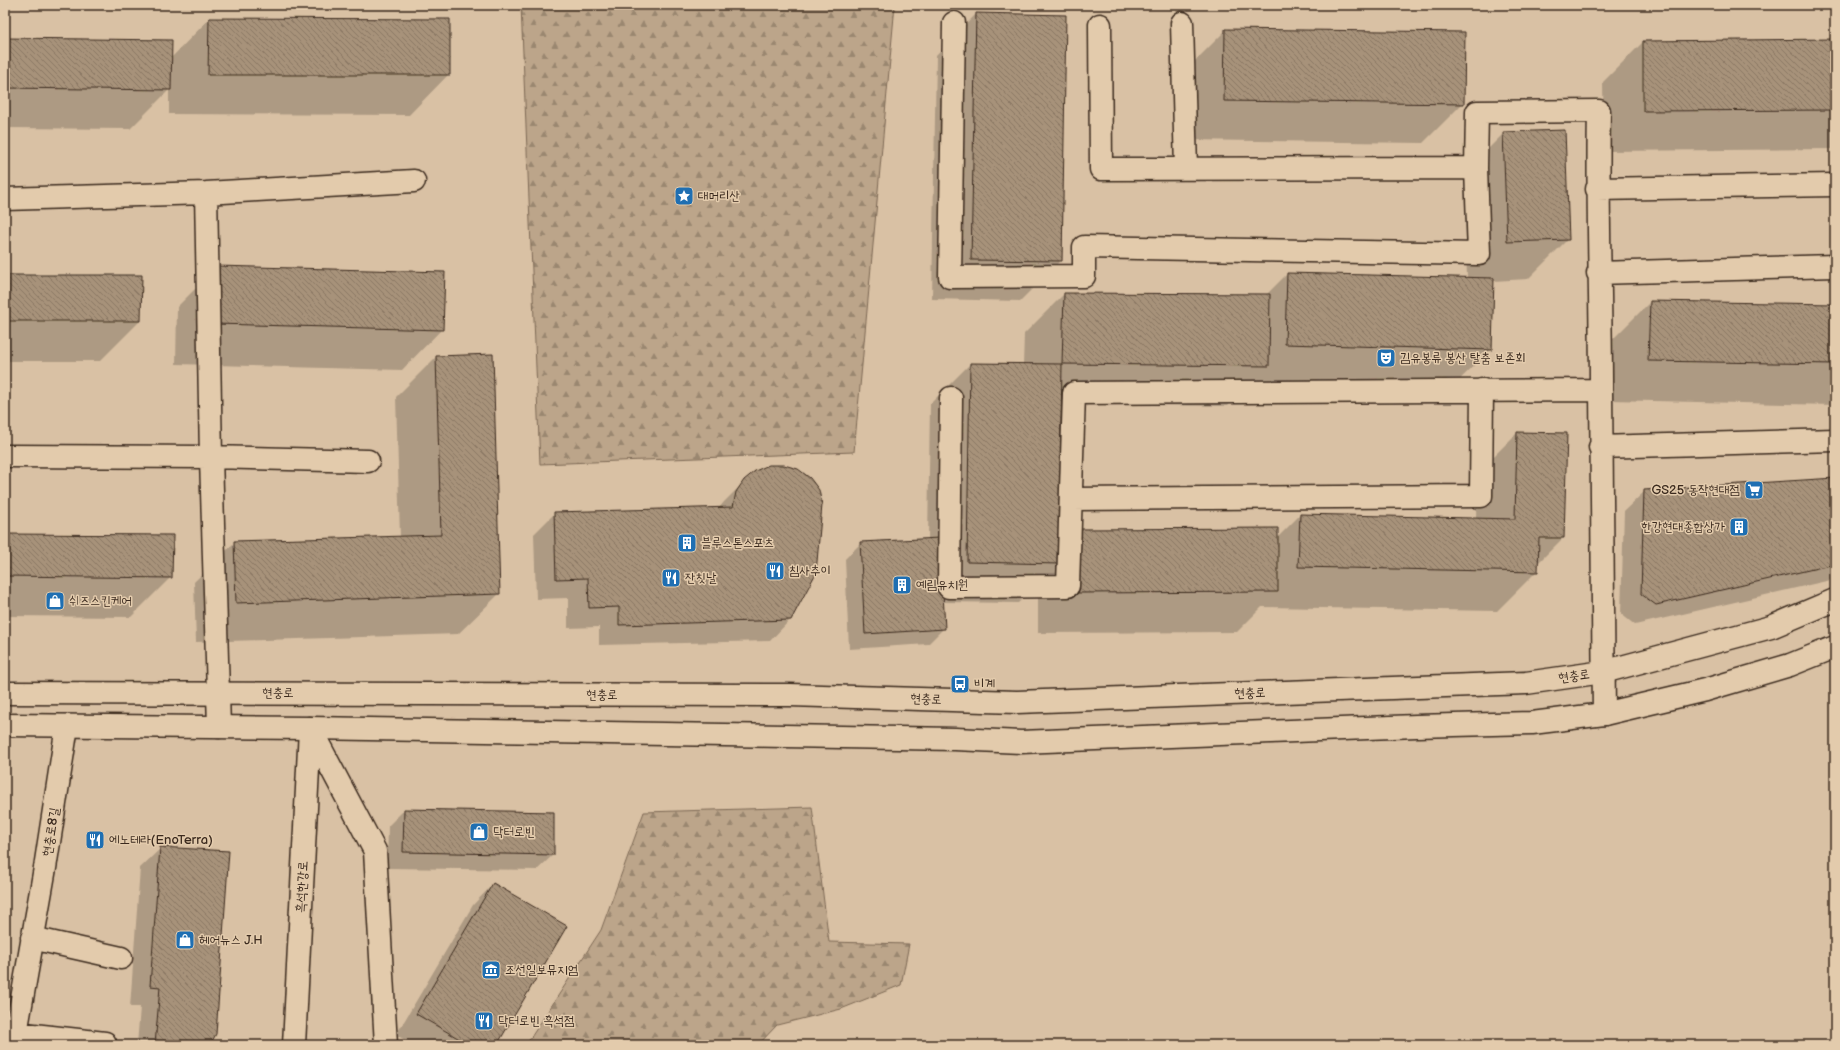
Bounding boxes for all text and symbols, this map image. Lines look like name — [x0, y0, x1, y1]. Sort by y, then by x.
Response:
place icon: 대머리산 — [673, 185, 695, 207]
place label: 대머리산 — [698, 188, 740, 204]
theatre icon: 김유봉류 봉산 탈춤 보존회 — [1375, 347, 1397, 369]
place label: 김유봉류 봉산 탈춤 보존회 — [1400, 350, 1526, 366]
supermarket icon: GS25 동작현대점 — [1743, 479, 1765, 501]
place label: GS25 동작현대점 — [1651, 482, 1740, 498]
building icon: 한강현대종합상가 — [1728, 516, 1750, 538]
place label: 한강현대종합상가 — [1641, 519, 1726, 535]
building icon: 블루스톤스포츠 — [676, 532, 698, 554]
place label: 블루스톤스포츠 — [701, 535, 774, 551]
restaurant icon: 침사추이 — [764, 560, 786, 582]
place label: 침사추이 — [789, 563, 831, 579]
restaurant icon: 잔칫날 — [660, 567, 682, 589]
place label: 잔칫날 — [685, 570, 717, 586]
building icon: 예림유치원 — [891, 574, 913, 596]
place label: 예림유치원 — [916, 577, 968, 593]
shop icon: 쉬즈스킨케어 — [44, 590, 66, 612]
place label: 쉬즈스킨케어 — [69, 593, 132, 609]
street label: 현충로 — [1557, 666, 1591, 686]
bus stop icon: 비계 — [949, 673, 971, 695]
place label: 비계 — [974, 676, 995, 692]
street label: 현충로 — [1234, 684, 1266, 702]
street label: 현충로 — [262, 685, 294, 701]
street label: 현충로 — [586, 687, 618, 703]
street label: 현충로 — [910, 690, 942, 708]
street label: 현충로8길 — [39, 806, 63, 858]
shop icon: 닥터로빈 — [468, 821, 490, 843]
place label: 닥터로빈 — [493, 824, 535, 840]
restaurant icon: 에노테라(EnoTerra) — [84, 829, 106, 851]
place label: 에노테라(EnoTerra) — [109, 832, 213, 848]
street label: 흑석한강로 — [293, 860, 311, 914]
shop icon: 헤어뉴스 J.H — [174, 929, 196, 951]
place label: 헤어뉴스 J.H — [199, 932, 263, 948]
museum icon: 조선일보뮤지엄 — [480, 959, 502, 981]
place label: 조선일보뮤지엄 — [505, 962, 578, 978]
restaurant icon: 닥터로빈 흑석점 — [473, 1010, 495, 1032]
place label: 닥터로빈 흑석점 — [498, 1013, 575, 1029]

